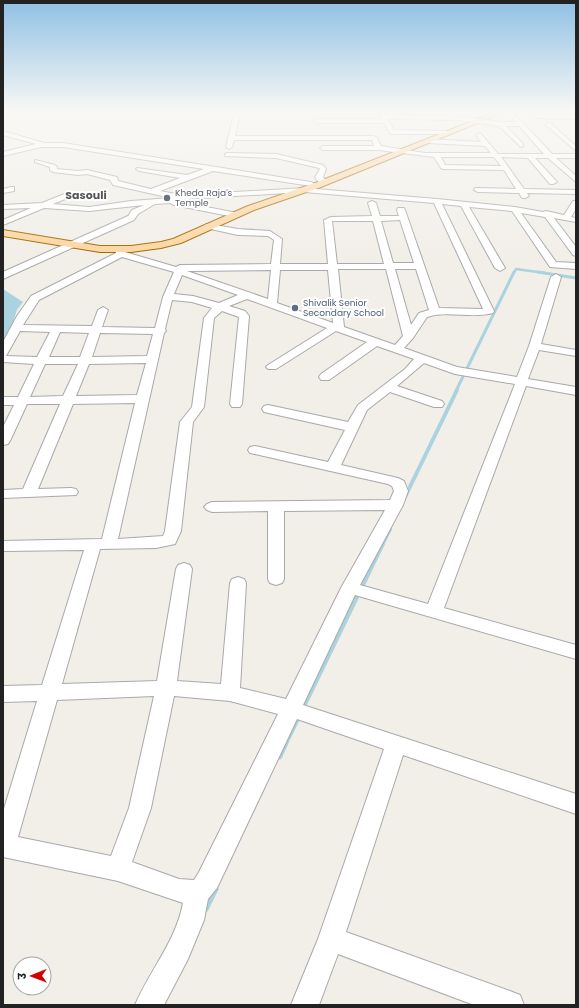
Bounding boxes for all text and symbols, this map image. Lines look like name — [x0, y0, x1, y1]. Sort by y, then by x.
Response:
district label: Sasouli — [65, 187, 107, 203]
place label: Kheda Raja's Temple — [175, 187, 233, 209]
marker: Kheda Raja's Temple — [162, 193, 172, 203]
place label: Shivalik Senior Secondary School — [303, 297, 384, 319]
marker: Shivalik Senior Secondary School — [290, 303, 300, 313]
north arrow — [12, 956, 52, 996]
text: उ — [14, 972, 30, 980]

